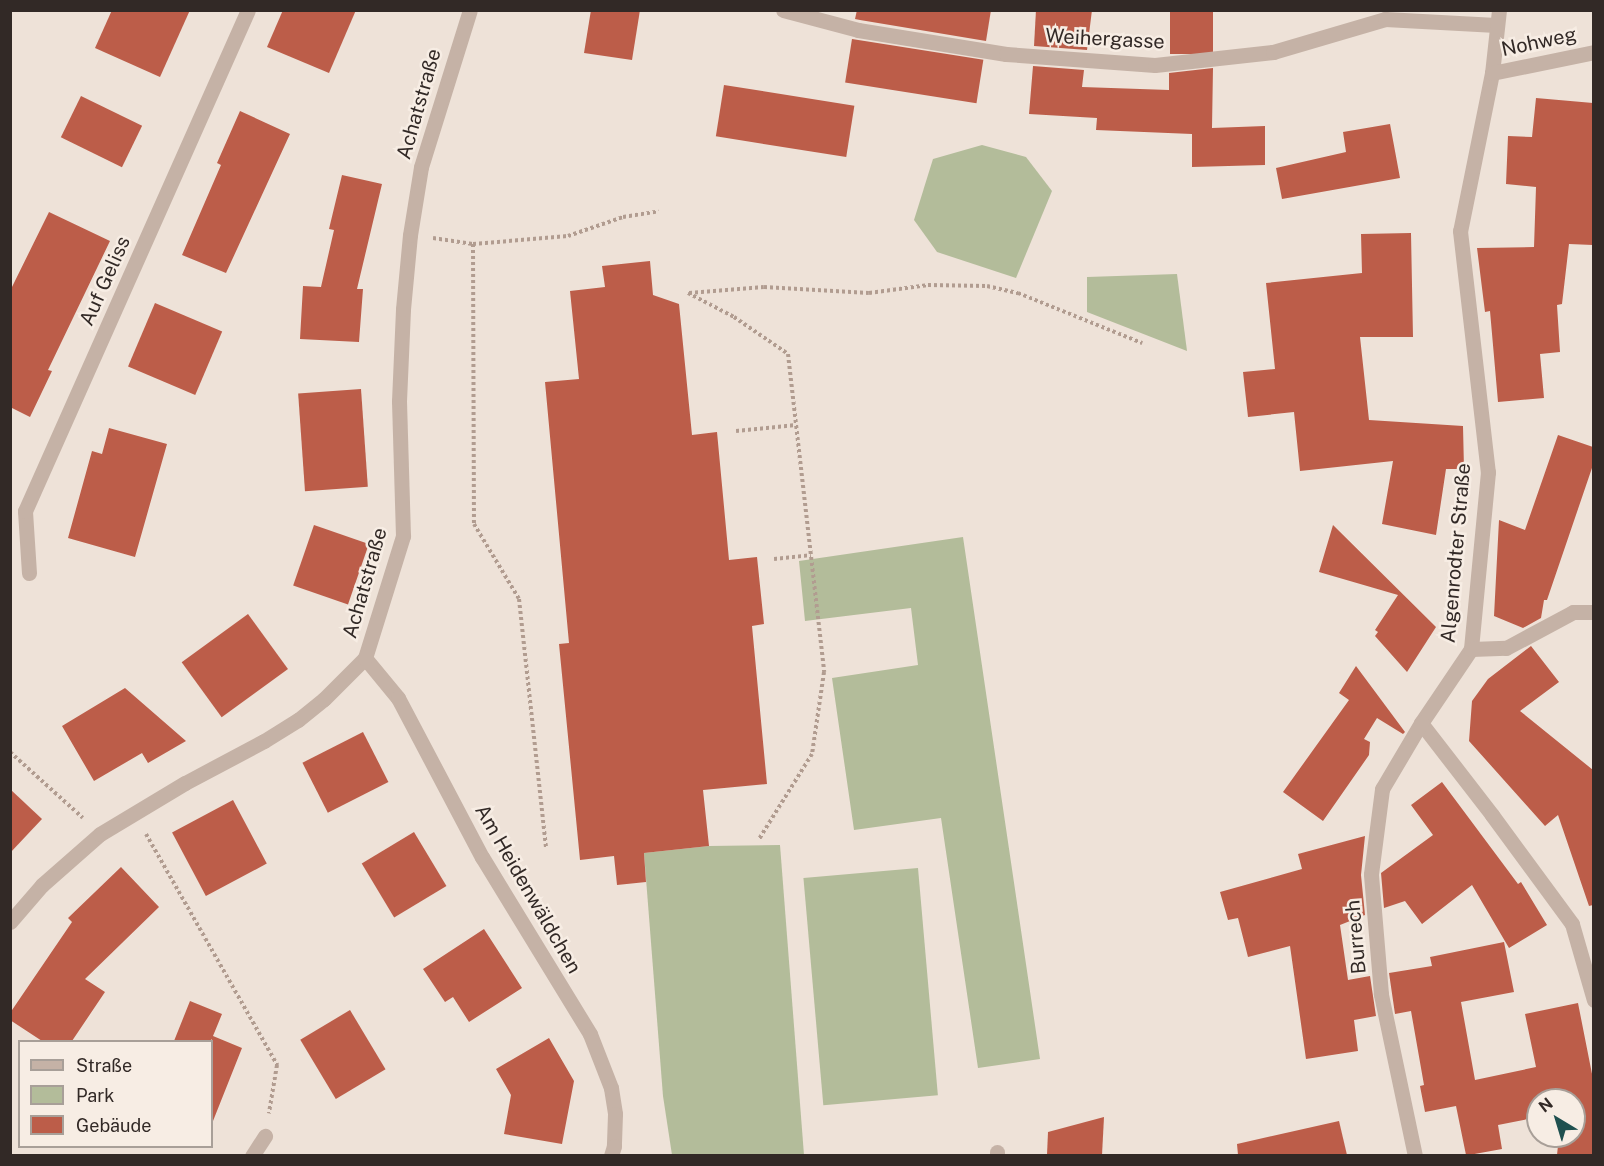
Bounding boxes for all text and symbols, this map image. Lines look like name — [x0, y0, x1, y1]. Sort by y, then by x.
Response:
street label: Nohweg — [1499, 22, 1579, 62]
street label: Weihergasse — [1045, 24, 1165, 54]
street label: Achatstraße — [392, 46, 446, 162]
street label: Auf Geliss — [75, 232, 135, 330]
street label: Algenrodter Straße — [1436, 462, 1476, 644]
street label: Achatstraße — [338, 525, 392, 641]
street label: Am Heidenwäldchen — [470, 800, 586, 978]
street label: Burrech — [1341, 899, 1371, 975]
legend — [18, 1040, 213, 1148]
text: Straße — [76, 1055, 132, 1076]
text: Park — [76, 1085, 114, 1106]
north arrow — [1526, 1088, 1586, 1148]
text: N — [1535, 1094, 1557, 1116]
text: Gebäude — [76, 1115, 151, 1136]

